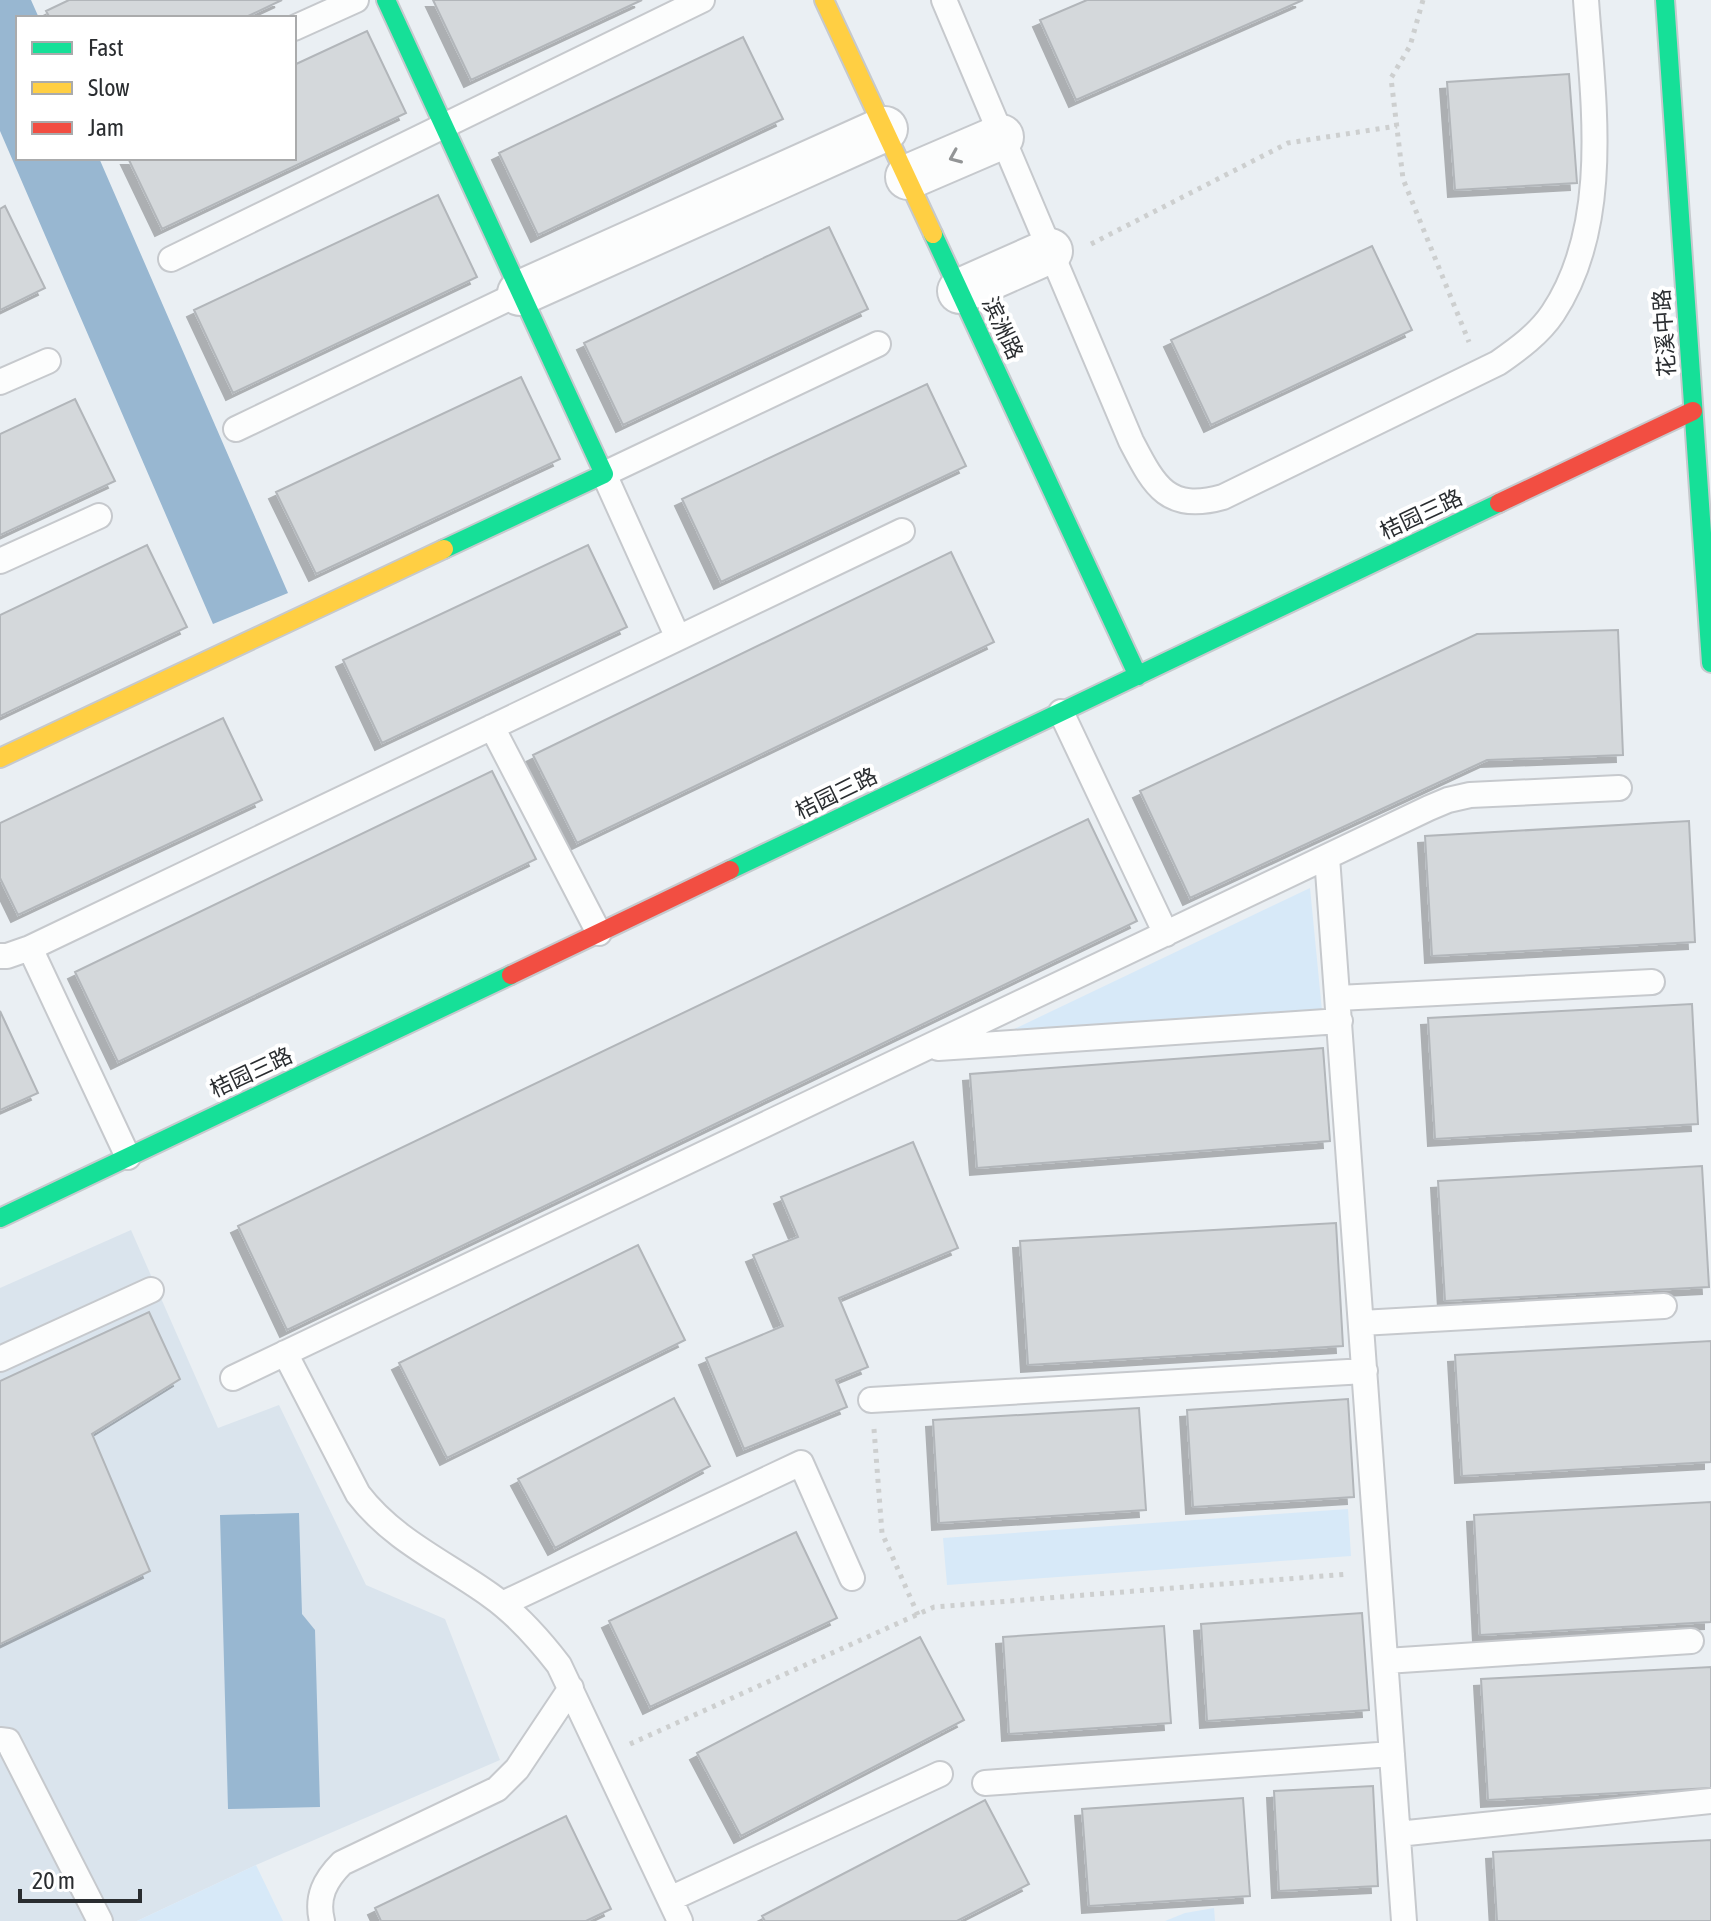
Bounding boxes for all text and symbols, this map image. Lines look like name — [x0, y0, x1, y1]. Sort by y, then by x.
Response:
legend — [16, 16, 296, 160]
text: Fast — [88, 34, 124, 61]
text: Slow — [88, 74, 130, 101]
text: Jam — [88, 114, 124, 141]
one-way arrow — [948, 148, 963, 164]
street label: 花溪中路 — [1648, 288, 1680, 378]
street label: 滨洲路 — [977, 293, 1029, 363]
street label: 桔园三路 — [1376, 484, 1466, 544]
street label: 桔园三路 — [791, 762, 881, 824]
street label: 桔园三路 — [206, 1042, 296, 1102]
scale bar — [20, 1853, 140, 1903]
text: 20 m — [32, 1867, 75, 1894]

